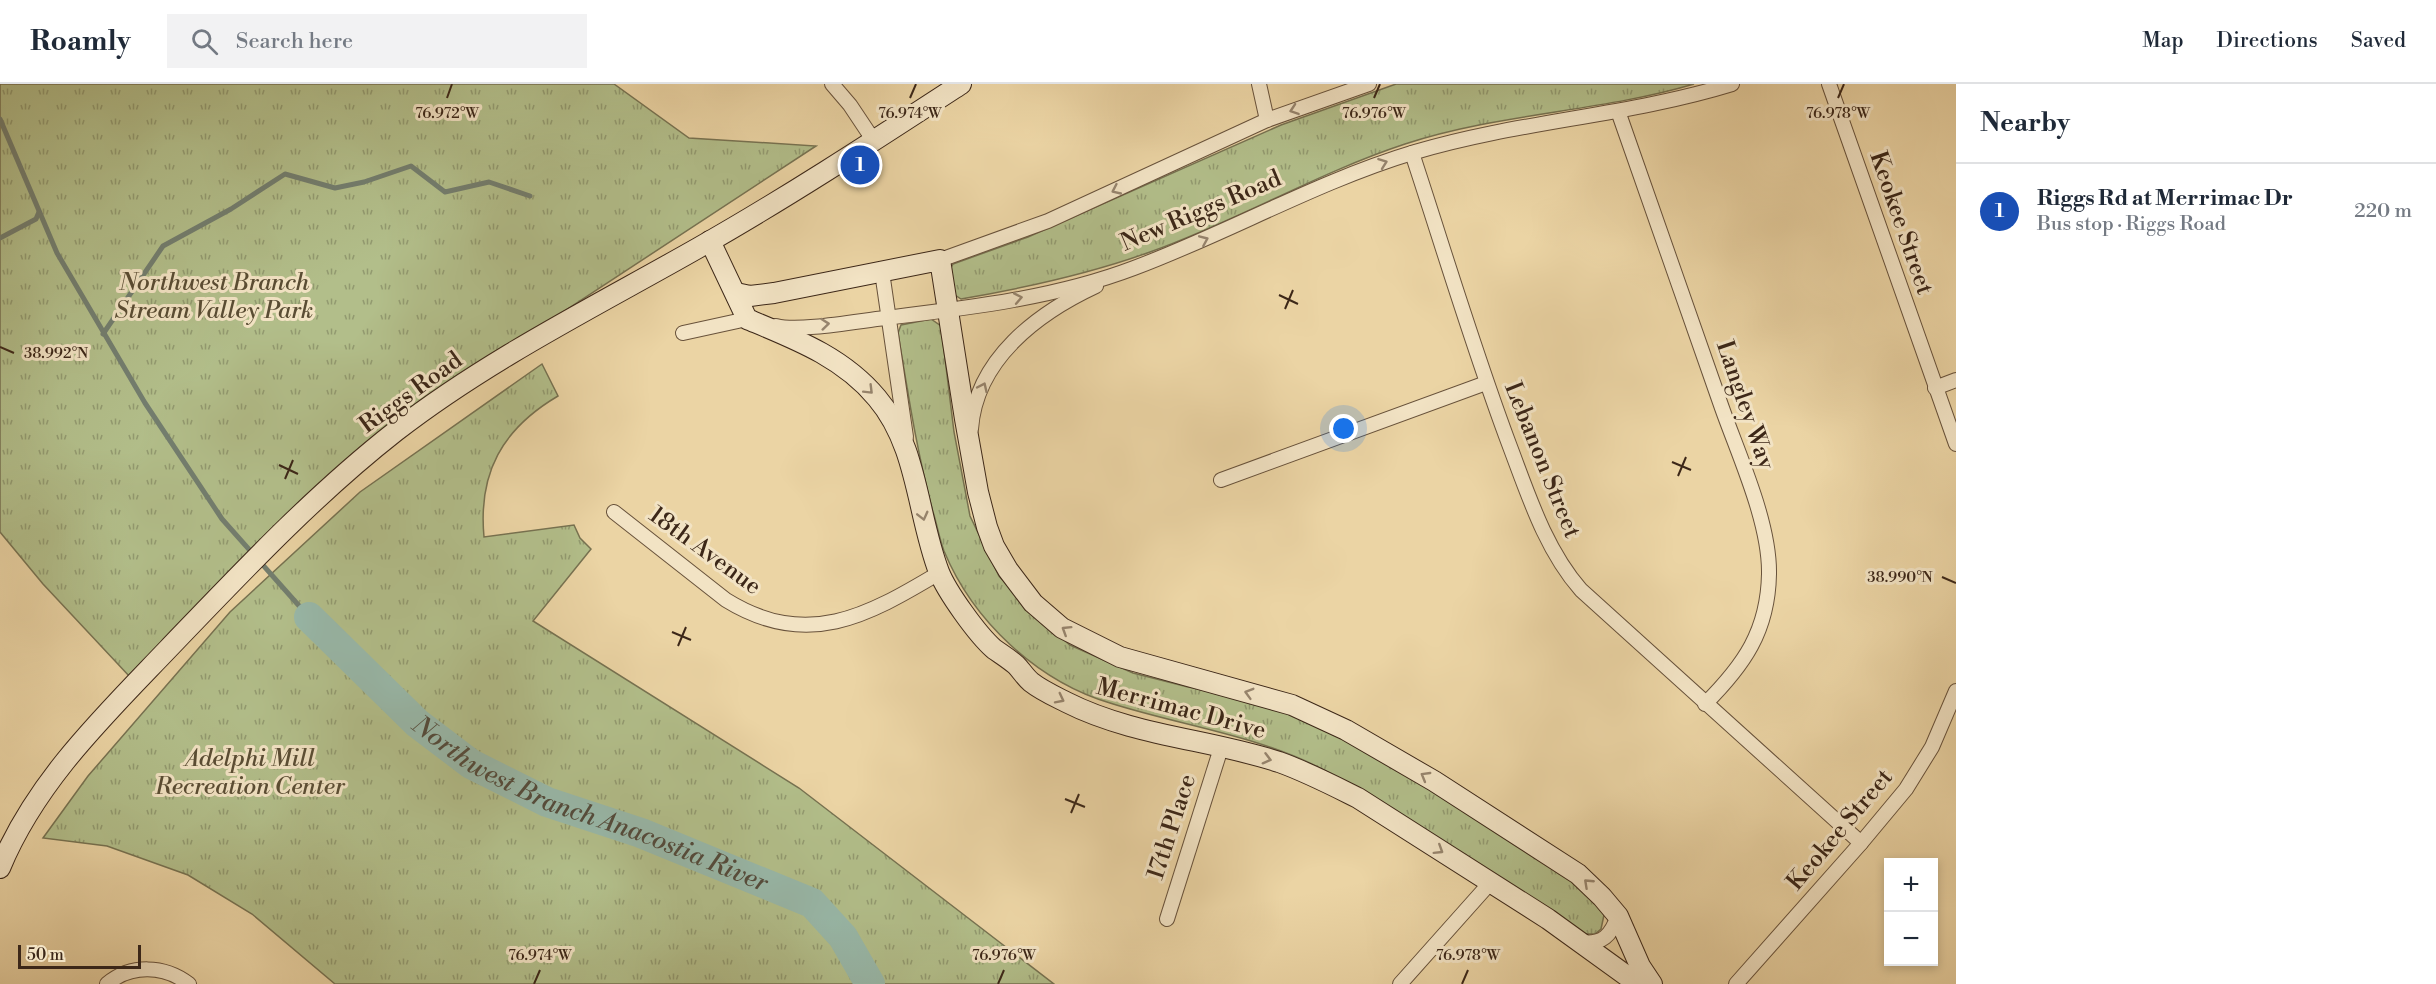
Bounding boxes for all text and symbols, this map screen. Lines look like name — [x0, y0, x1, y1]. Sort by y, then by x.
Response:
search box — [167, 14, 587, 68]
text: Roamly — [30, 24, 131, 59]
icon: search — [188, 25, 221, 58]
text: Search here — [236, 28, 353, 55]
text: Map — [2142, 28, 2184, 54]
text: Directions — [2217, 28, 2318, 54]
text: Saved — [2351, 28, 2406, 54]
one-way arrow — [1289, 103, 1300, 116]
text: 76.972°W — [415, 104, 479, 123]
text: 76.974°W — [878, 104, 942, 123]
text: 76.976°W — [1342, 104, 1406, 123]
text: 76.978°W — [1806, 104, 1870, 123]
text: Nearby — [1980, 107, 2070, 139]
pin: 1 — [840, 142, 880, 188]
street label: Keokee Street — [1862, 147, 1940, 299]
one-way arrow — [1377, 157, 1388, 170]
street label: New Riggs Road — [1116, 164, 1286, 258]
one-way arrow — [1112, 182, 1123, 194]
text: Riggs Rd at Merrimac Dr — [2037, 185, 2293, 212]
text: 1 — [1995, 199, 2004, 224]
text: 220 m — [2354, 199, 2412, 224]
text: Bus stop · Riggs Road — [2037, 212, 2226, 237]
one-way arrow — [1198, 235, 1209, 247]
park label: Northwest Branch Stream Valley Park — [115, 268, 313, 326]
one-way arrow — [1013, 292, 1023, 305]
one-way arrow — [821, 319, 830, 331]
street label: Langley Way — [1709, 337, 1781, 474]
text: 38.992°N — [24, 344, 88, 363]
street label: Riggs Road — [353, 345, 469, 441]
street label: Lebanon Street — [1497, 377, 1587, 543]
one-way arrow — [862, 382, 873, 393]
one-way arrow — [976, 382, 988, 393]
your location — [1329, 414, 1358, 443]
street label: 18th Avenue — [643, 500, 767, 602]
one-way arrow — [915, 511, 928, 521]
text: 38.990°N — [1867, 568, 1933, 587]
one-way arrow — [1062, 625, 1072, 637]
street label: Merrimac Drive — [1093, 672, 1269, 746]
one-way arrow — [1244, 688, 1255, 700]
one-way arrow — [1054, 692, 1065, 703]
water label: Northwest Branch Anacostia River — [405, 708, 774, 900]
park label: Adelphi Mill Recreation Center — [154, 744, 346, 802]
one-way arrow — [1261, 752, 1272, 764]
street label: Keokee Street — [1780, 763, 1900, 897]
street label: 17th Place — [1141, 770, 1203, 884]
one-way arrow — [1421, 772, 1431, 783]
one-way arrow — [1432, 843, 1443, 854]
map controls — [1884, 858, 1938, 966]
button: + — [1884, 858, 1938, 912]
one-way arrow — [1584, 879, 1594, 890]
button: − — [1884, 912, 1938, 966]
scale bar — [18, 942, 141, 970]
text: 50 m — [27, 945, 64, 965]
text: 76.974°W — [508, 946, 572, 965]
text: 76.976°W — [972, 946, 1036, 965]
text: 76.978°W — [1436, 946, 1500, 965]

